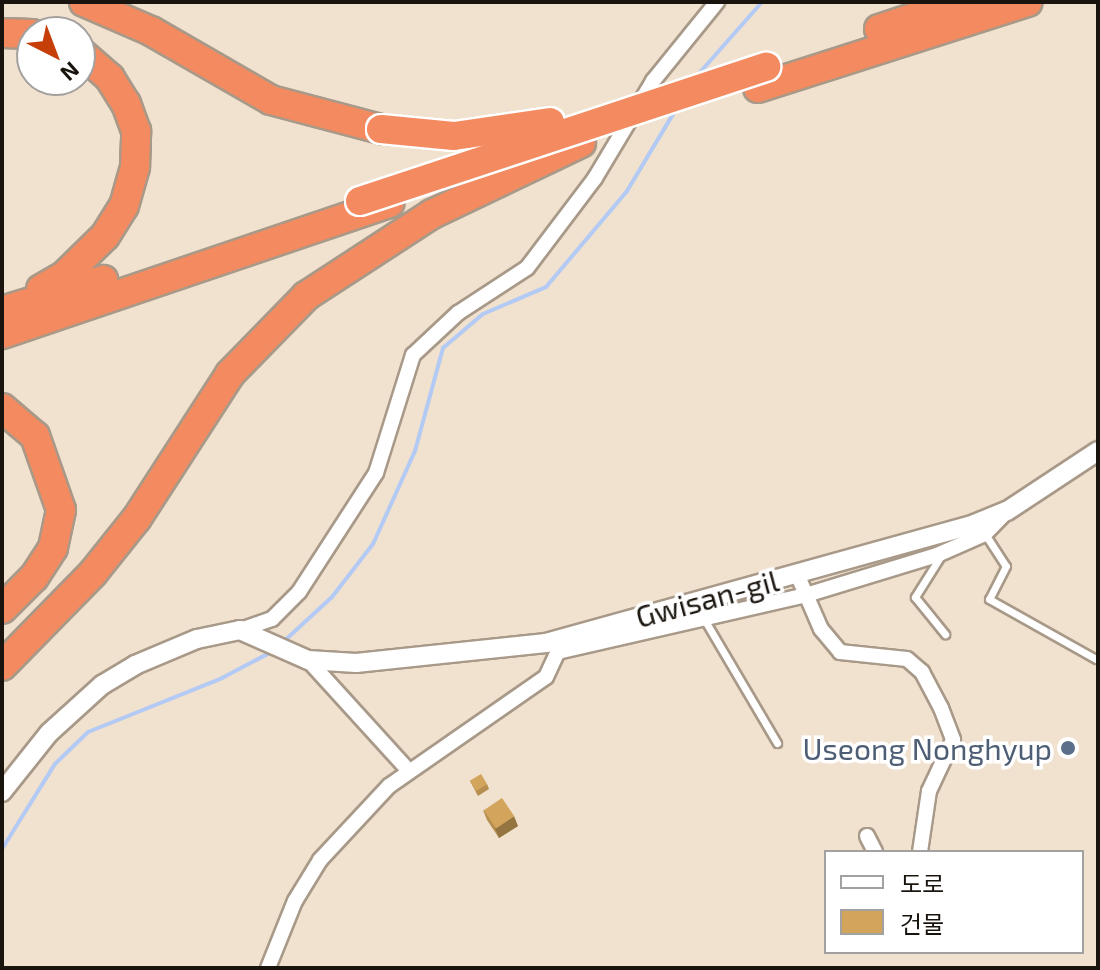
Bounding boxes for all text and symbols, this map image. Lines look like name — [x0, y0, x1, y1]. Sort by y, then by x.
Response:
north arrow — [16, 16, 96, 96]
text: N — [56, 57, 85, 87]
street label: Gwisan-gil — [631, 562, 783, 634]
place label: Useong Nonghyup — [803, 730, 1052, 766]
marker: Useong Nonghyup — [1059, 739, 1077, 757]
legend — [824, 850, 1084, 954]
text: 도로 — [900, 869, 944, 898]
text: 건물 — [900, 909, 944, 938]

